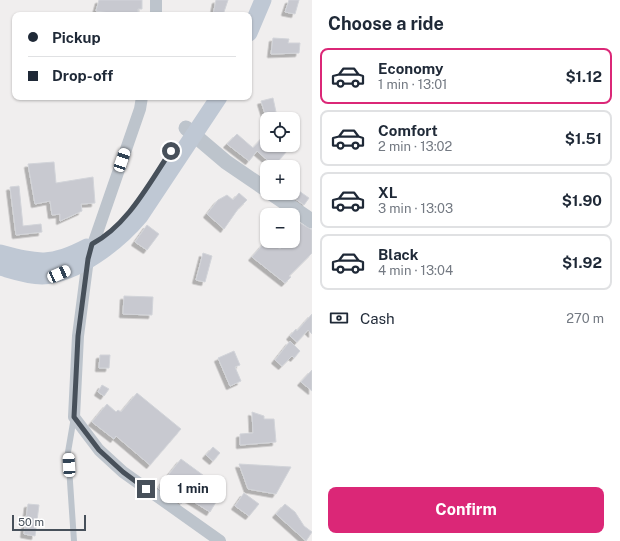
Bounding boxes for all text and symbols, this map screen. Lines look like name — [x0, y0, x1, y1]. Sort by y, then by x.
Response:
text: Choose a ride — [328, 13, 444, 34]
text: Pickup — [52, 29, 101, 46]
icon: car — [330, 58, 366, 94]
text: Economy — [378, 60, 443, 77]
text: Drop-off — [52, 67, 113, 84]
text: $1.12 — [565, 68, 602, 85]
text: 1 min · 13:01 — [378, 77, 447, 92]
map controls — [260, 112, 300, 248]
button: locate — [260, 112, 300, 152]
icon: car — [330, 120, 366, 156]
text: Comfort — [378, 122, 438, 139]
text: $1.51 — [565, 130, 602, 147]
text: 2 min · 13:02 — [378, 139, 452, 154]
route start — [162, 142, 180, 160]
car — [112, 147, 132, 173]
button: + — [260, 160, 300, 200]
icon: car — [330, 182, 366, 218]
text: XL — [378, 184, 397, 201]
text: $1.90 — [562, 192, 602, 209]
text: 3 min · 13:03 — [378, 201, 453, 216]
button: − — [260, 208, 300, 248]
icon: car — [330, 244, 366, 280]
text: Black — [378, 246, 418, 263]
text: $1.92 — [562, 254, 602, 271]
text: 4 min · 13:04 — [378, 263, 453, 278]
car — [46, 264, 72, 284]
icon: cash — [328, 307, 350, 329]
text: Cash — [360, 310, 395, 327]
text: 270 m — [566, 311, 604, 326]
car — [62, 453, 76, 477]
callout: 1 min — [160, 475, 226, 503]
route end — [137, 480, 155, 498]
text: 1 min — [177, 481, 209, 496]
button: Confirm — [328, 487, 604, 533]
scale bar — [12, 513, 86, 532]
text: 50 m — [18, 516, 44, 528]

